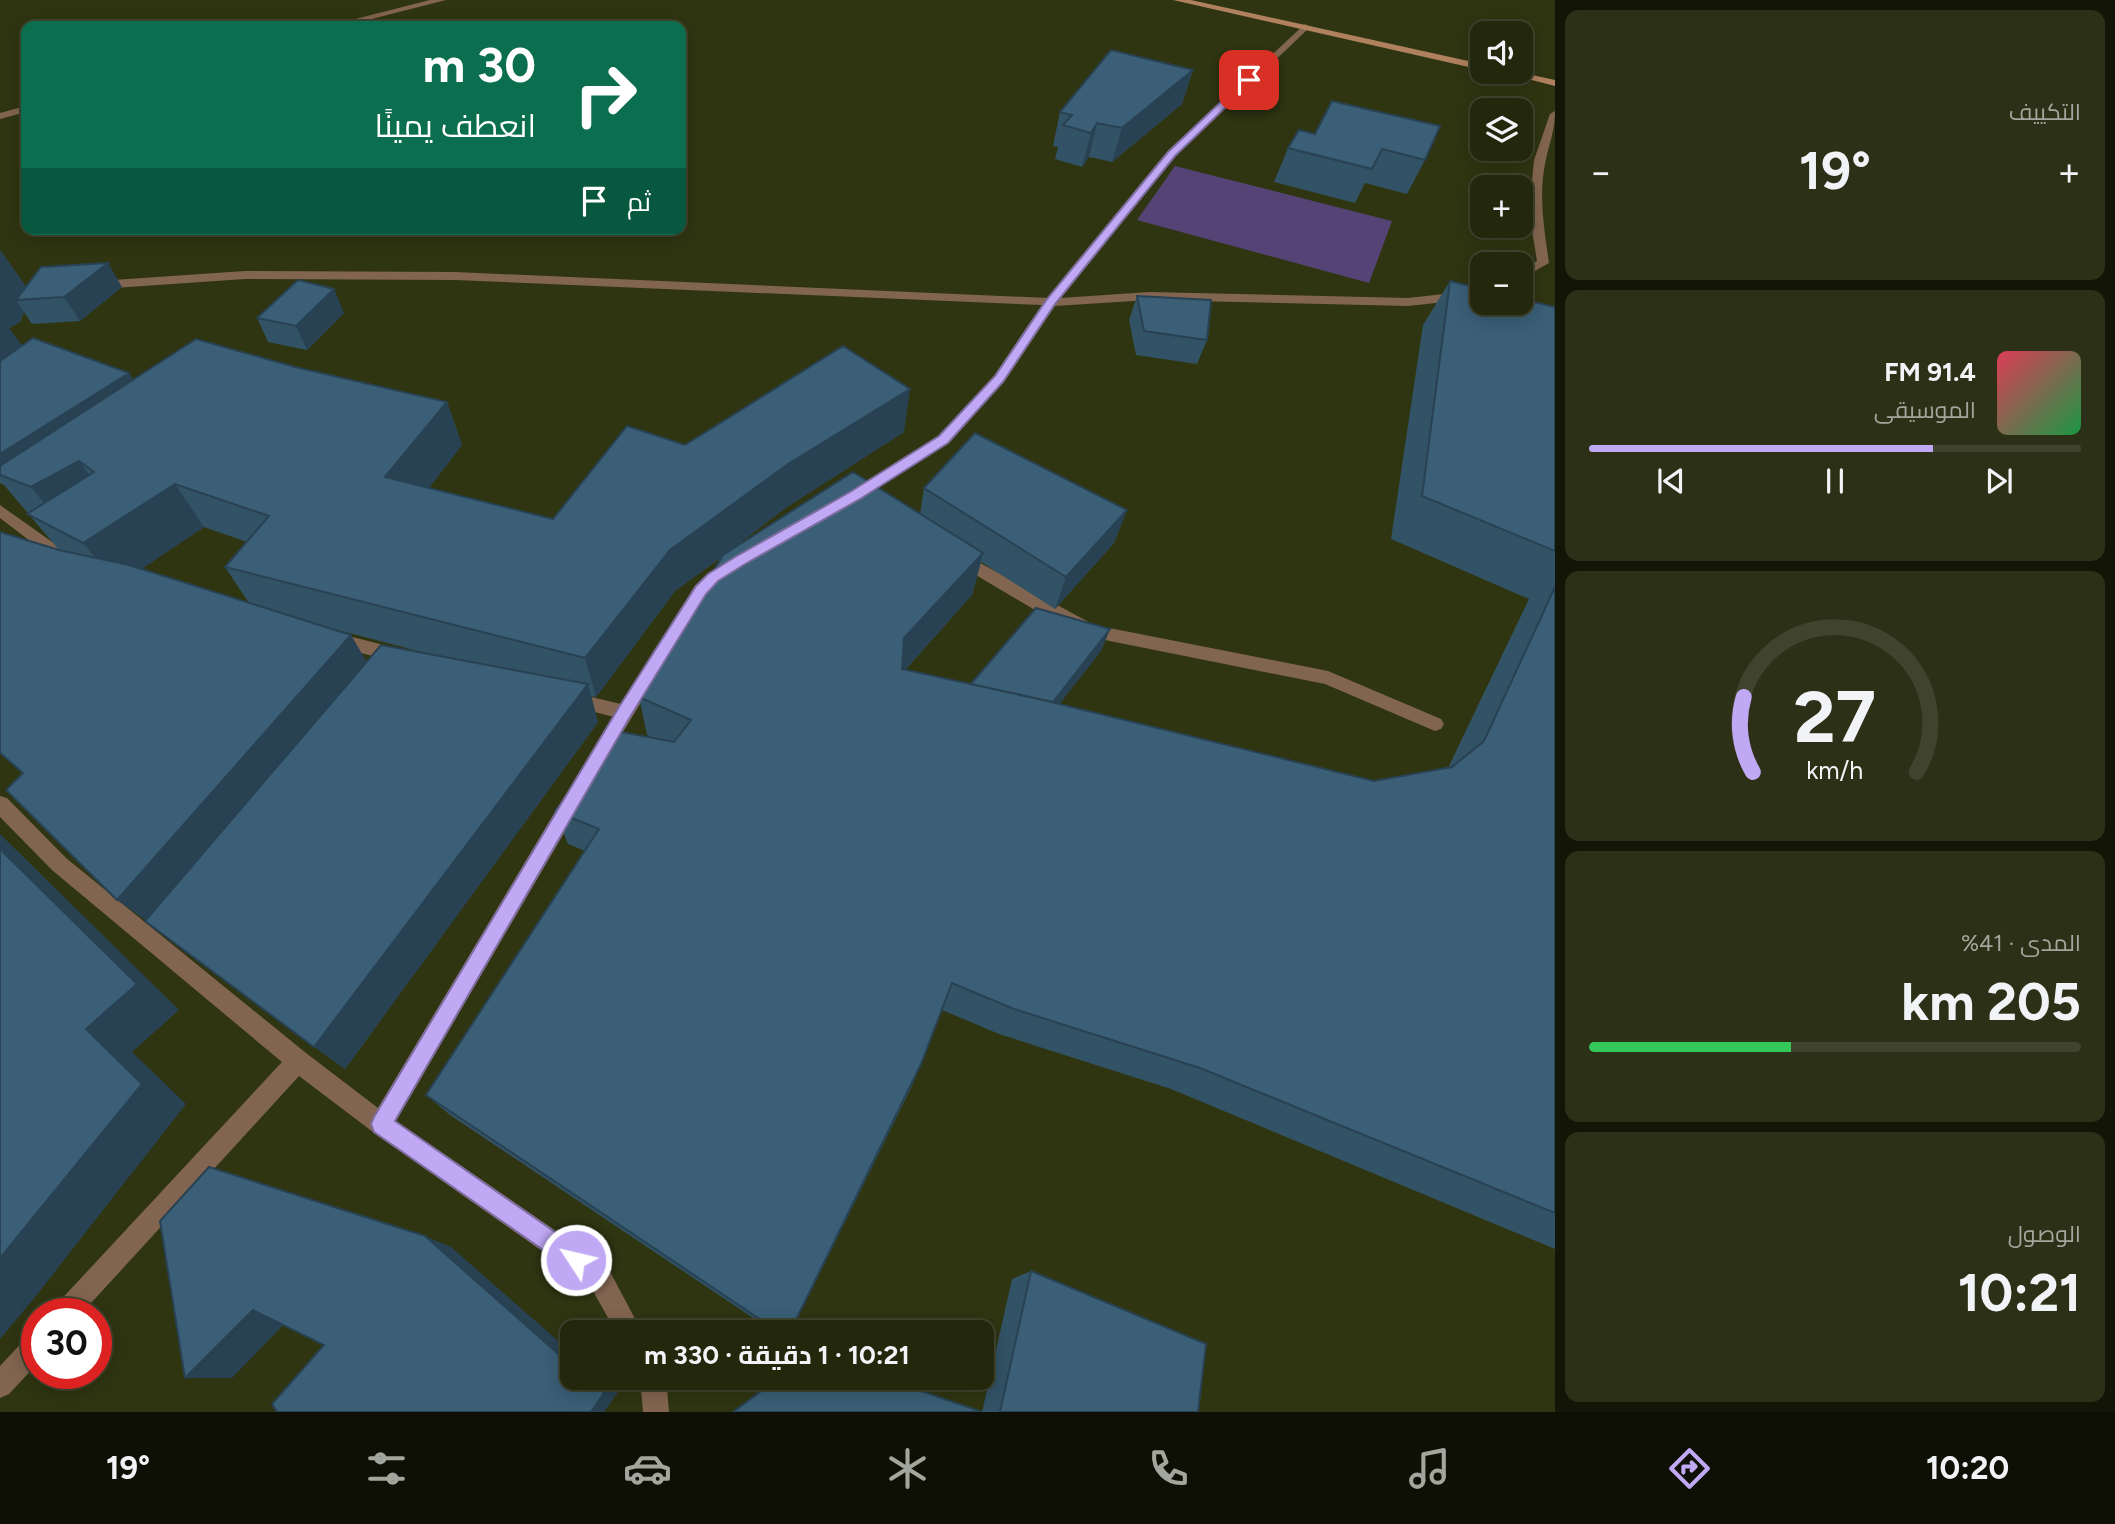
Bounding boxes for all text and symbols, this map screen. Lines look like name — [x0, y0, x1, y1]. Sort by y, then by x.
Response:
map controls — [1470, 21, 1533, 315]
button: sound — [1470, 21, 1533, 84]
text: 30 m — [423, 35, 536, 94]
icon: right — [560, 49, 651, 140]
pin — [1219, 50, 1279, 110]
icon: arrive — [1230, 61, 1268, 99]
button: layers — [1470, 98, 1533, 161]
text: التكييف — [2009, 98, 2081, 126]
text: انعطف يمينًا — [374, 107, 536, 145]
text: 19° — [1799, 140, 1871, 202]
text: − — [1589, 149, 1613, 195]
text: + — [2057, 149, 2081, 195]
button: + — [1470, 175, 1533, 238]
icon: arrive — [575, 182, 613, 220]
text: ثم — [627, 186, 651, 218]
button: − — [1470, 252, 1533, 315]
text: 91.4 FM — [1884, 356, 1976, 388]
text: الموسيقى — [1874, 396, 1976, 424]
icon: previous — [1652, 462, 1690, 500]
icon: pause — [1816, 462, 1854, 500]
icon: next — [1980, 462, 2018, 500]
text: 27 — [1794, 673, 1876, 760]
text: km/h — [1806, 755, 1864, 785]
text: المدى · 41% — [1961, 929, 2081, 957]
text: 205 km — [1901, 971, 2081, 1033]
text: الوصول — [2008, 1220, 2081, 1248]
position arrow — [539, 1223, 613, 1297]
text: 10:21 — [1958, 1262, 2081, 1324]
speed limit sign: 30 — [21, 1298, 112, 1389]
text: 10:21 · 1 دقيقة · 330 m — [644, 1339, 910, 1371]
icon: filters — [362, 1444, 411, 1493]
icon: car — [623, 1444, 672, 1493]
icon: climate — [883, 1444, 932, 1493]
icon: phone — [1144, 1444, 1193, 1493]
icon: music — [1405, 1444, 1454, 1493]
icon: directions — [1665, 1444, 1714, 1493]
text: 19° — [106, 1449, 150, 1487]
text: 10:20 — [1926, 1449, 2009, 1487]

